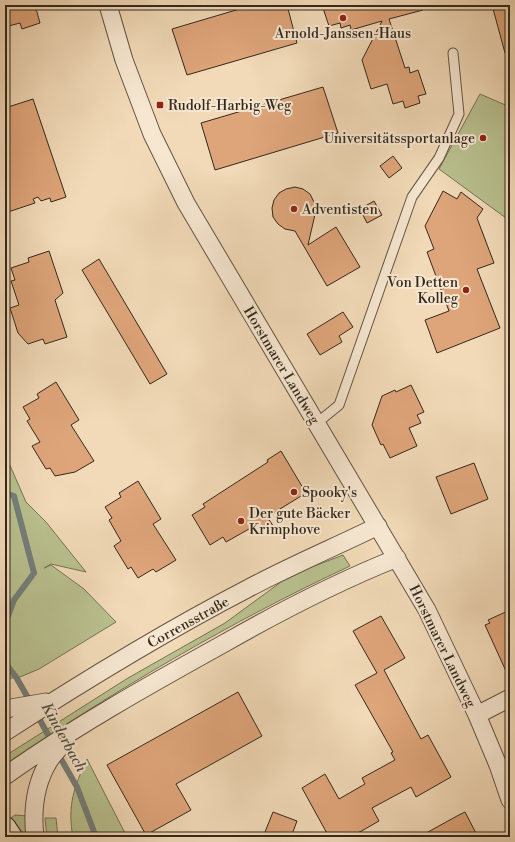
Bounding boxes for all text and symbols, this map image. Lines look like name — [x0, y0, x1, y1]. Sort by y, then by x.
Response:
marker: Arnold-Janssen-Haus — [338, 13, 348, 23]
place label: Arnold-Janssen-Haus — [274, 25, 411, 43]
place label: Rudolf-Harbig-Weg — [168, 97, 292, 115]
marker: Rudolf-Harbig-Weg — [155, 100, 165, 110]
place label: Universitätssportanlage — [324, 130, 475, 148]
marker: Universitätssportanlage — [478, 133, 488, 143]
place label: Adventisten — [301, 201, 378, 219]
marker: Adventisten — [289, 204, 299, 214]
place label: Von Detten Kolleg — [386, 274, 459, 308]
marker: Von Detten Kolleg — [461, 285, 471, 295]
street label: Horstmarer Landweg — [239, 303, 324, 428]
place label: Spooky's — [302, 484, 357, 502]
marker: Spooky's — [289, 487, 299, 497]
place label: Der gute Bäcker Krimphove — [249, 505, 350, 539]
marker: Der gute Bäcker Krimphove — [236, 516, 246, 526]
street label: Horstmarer Landweg — [405, 582, 480, 711]
street label: Corrensstraße — [145, 593, 232, 653]
water label: Kinderbach — [37, 699, 91, 776]

